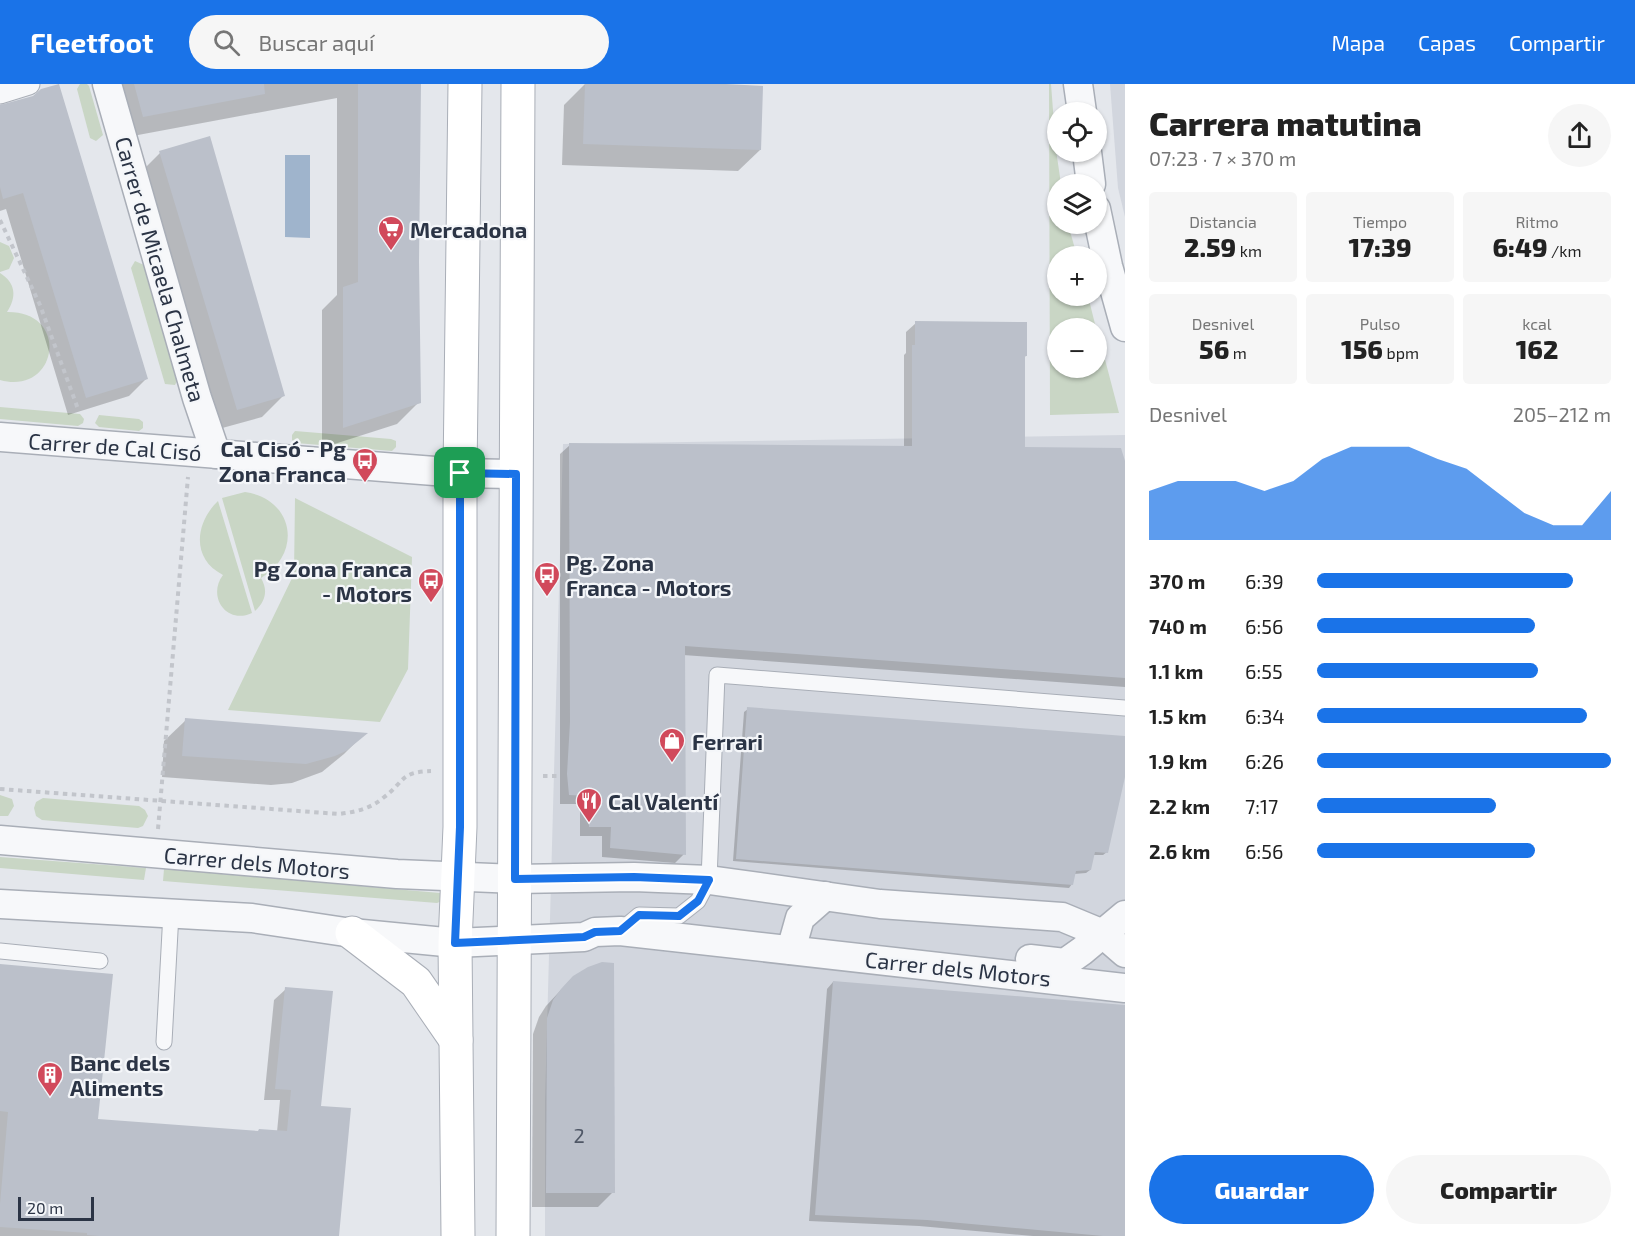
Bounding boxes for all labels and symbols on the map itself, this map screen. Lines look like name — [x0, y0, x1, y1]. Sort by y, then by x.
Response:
street label: Carrer de Micaela Chalmeta — [111, 133, 211, 405]
supermarket icon: Mercadona — [376, 214, 406, 252]
place label: Mercadona — [410, 216, 527, 242]
street label: Carrer de Cal Cisó — [28, 427, 202, 465]
place label: Cal Cisó - Pg Zona Franca — [219, 435, 346, 486]
bus stop icon: Cal Cisó - Pg Zona Franca — [350, 446, 380, 484]
pin — [434, 447, 485, 498]
place label: Pg. Zona Franca - Motors — [566, 549, 732, 600]
place label: Pg Zona Franca - Motors — [254, 555, 412, 606]
bus stop icon: Pg. Zona Franca - Motors — [532, 560, 562, 598]
bus stop icon: Pg Zona Franca - Motors — [416, 566, 446, 604]
shop icon: Ferrari — [657, 726, 687, 764]
place label: Ferrari — [692, 728, 763, 754]
restaurant icon: Cal Valentí — [574, 786, 604, 824]
place label: Cal Valentí — [608, 788, 719, 814]
street label: Carrer dels Motors — [163, 841, 351, 883]
street label: Carrer dels Motors — [864, 945, 1052, 991]
place label: Banc dels Aliments — [70, 1049, 170, 1100]
building icon: Banc dels Aliments — [35, 1060, 65, 1098]
house number: 2 — [573, 1123, 585, 1147]
scale bar — [18, 1194, 94, 1222]

